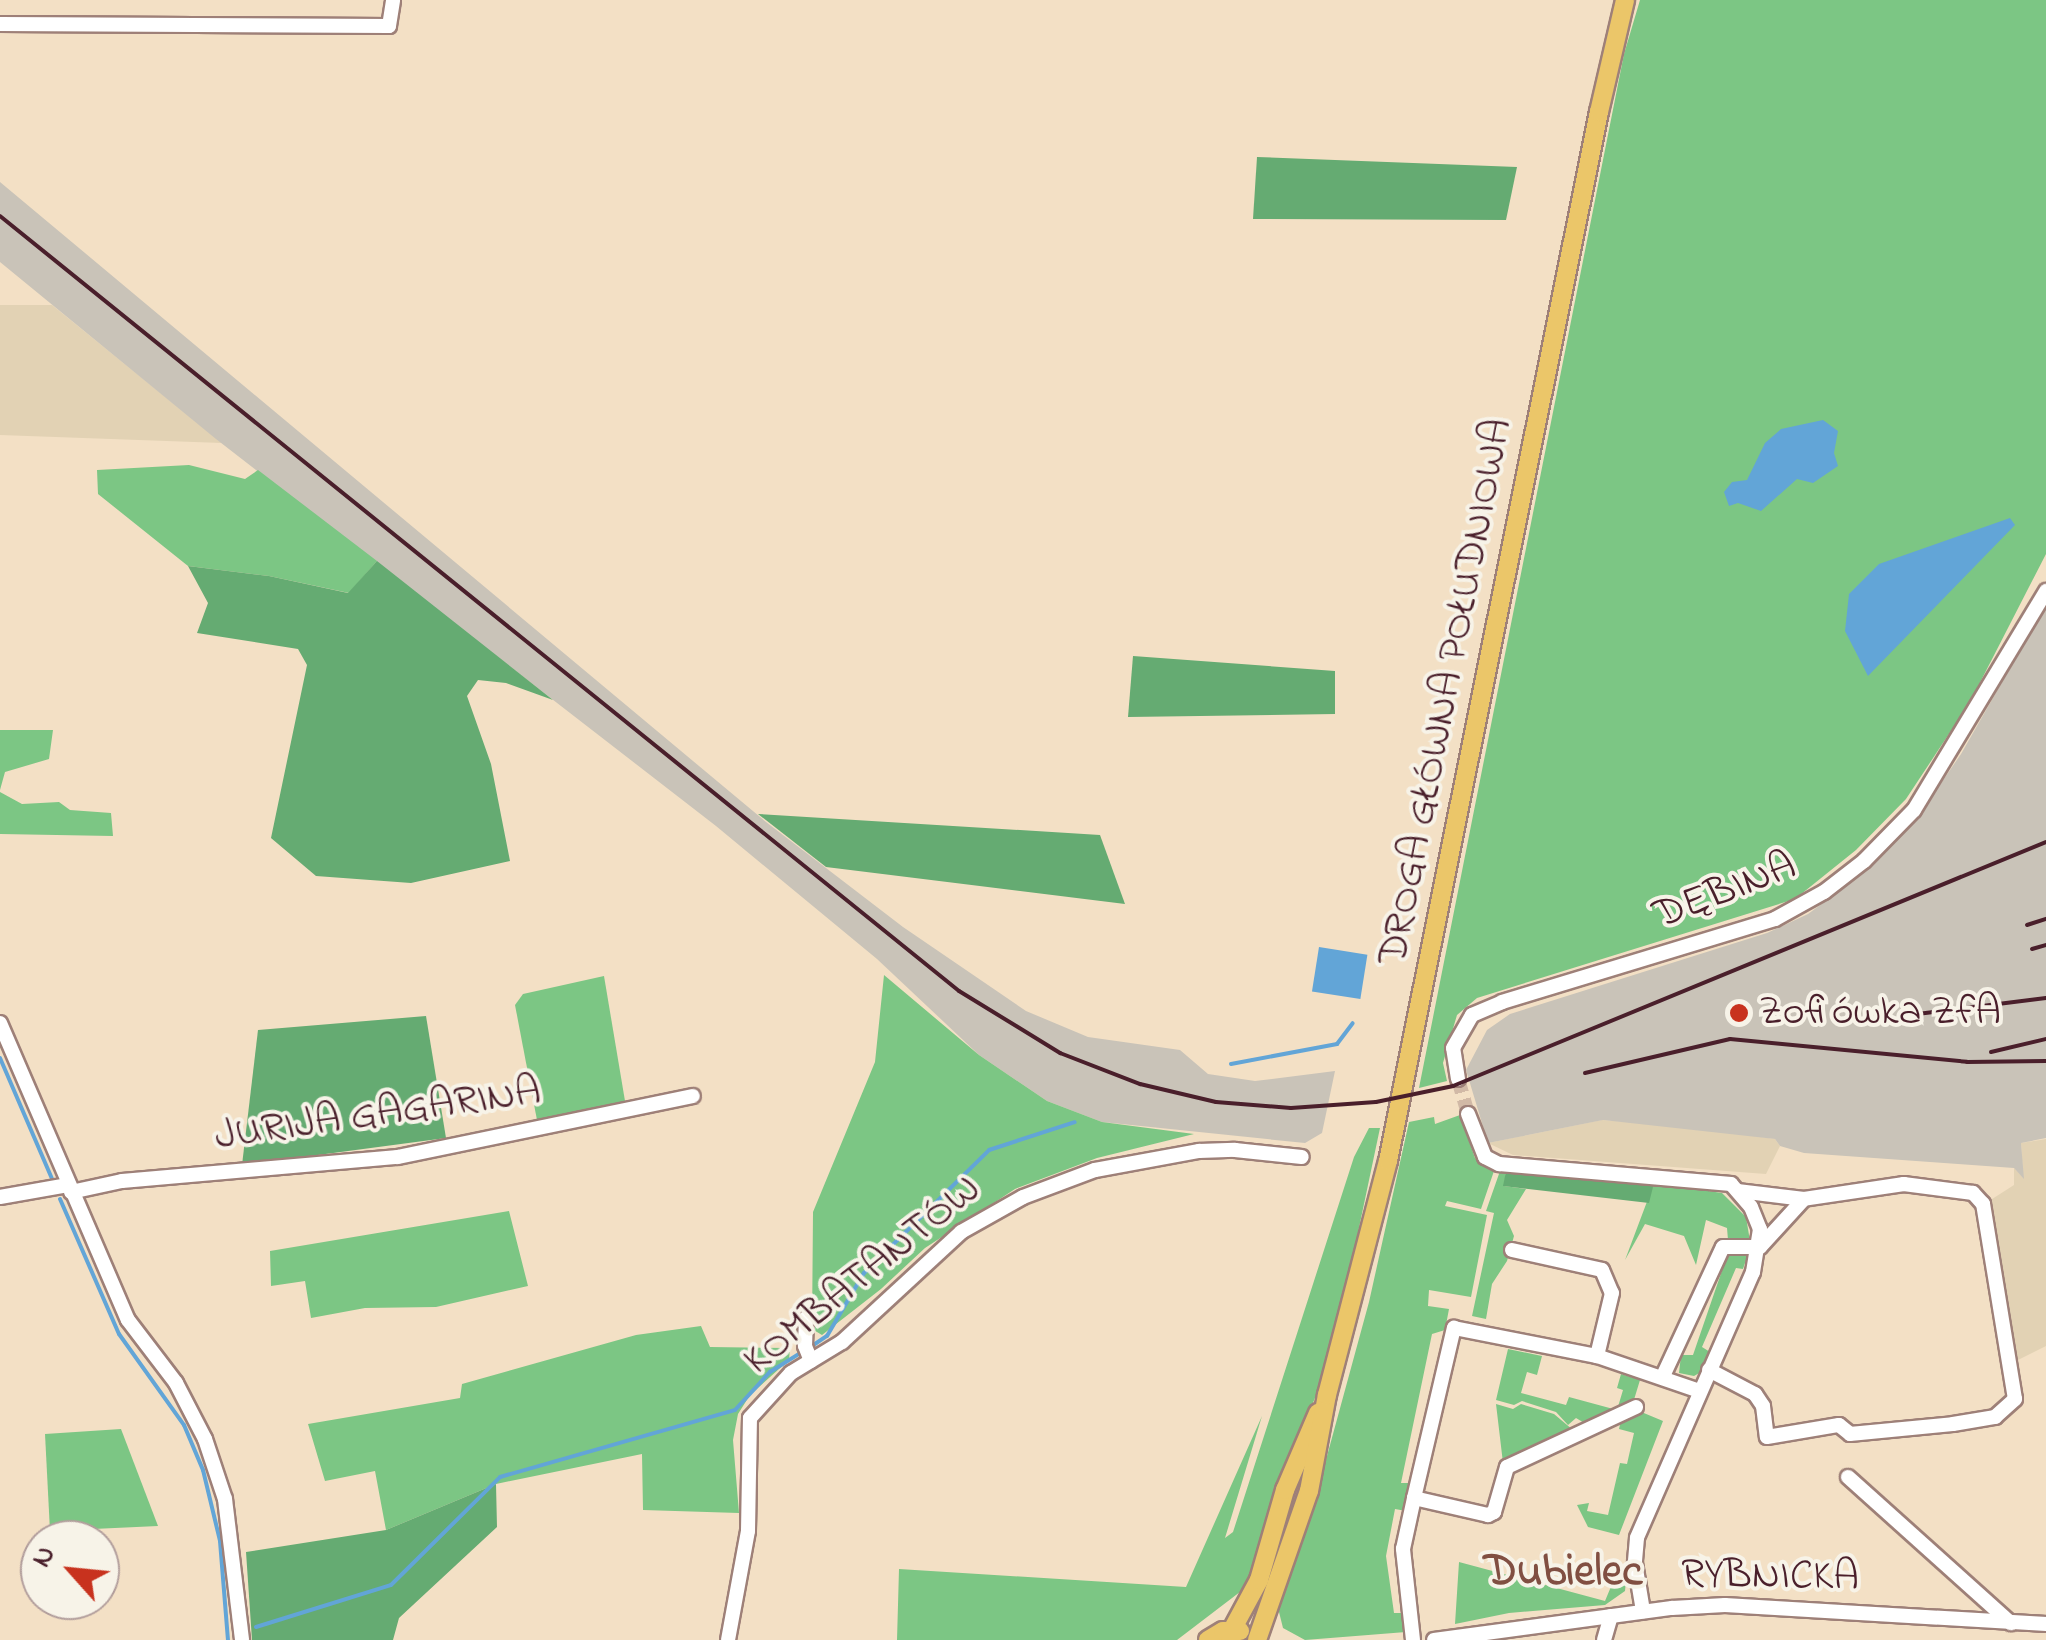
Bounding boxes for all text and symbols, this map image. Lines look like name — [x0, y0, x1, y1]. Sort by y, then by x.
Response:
street label: DROGA GŁÓWNA POŁUDNIOWA — [1369, 415, 1525, 969]
street label: DĘBINA — [1647, 842, 1803, 942]
place label: Zofiówka ZfA — [1759, 988, 2001, 1038]
marker: Zofiówka ZfA — [1728, 1002, 1750, 1024]
street label: JURIJA GAGARINA — [212, 1067, 544, 1163]
street label: KOMBATANTÓW — [734, 1165, 992, 1387]
north arrow — [20, 1520, 120, 1620]
text: N — [22, 1539, 67, 1575]
district label: Dubielec — [1484, 1547, 1642, 1601]
street label: RYBNICKA — [1680, 1550, 1860, 1604]

